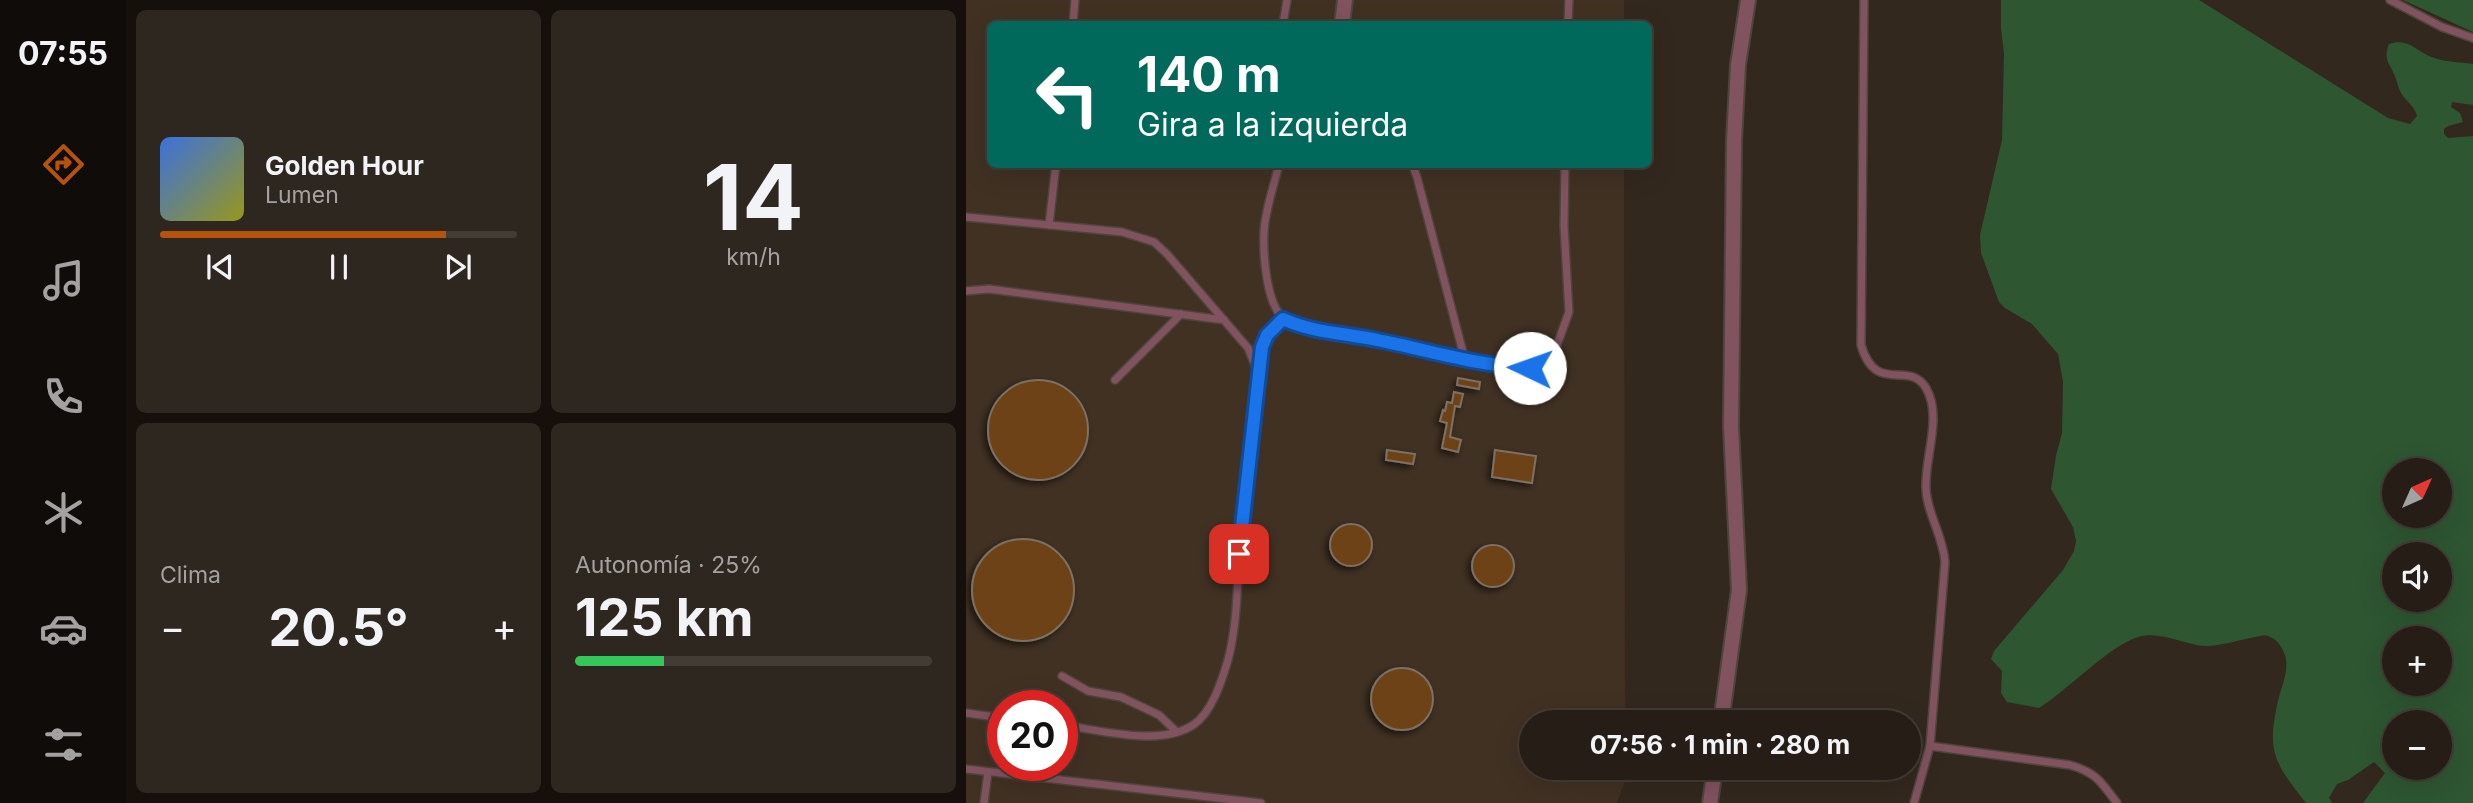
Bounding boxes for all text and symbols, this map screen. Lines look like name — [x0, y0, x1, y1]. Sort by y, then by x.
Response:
text: 07:55 — [18, 34, 108, 73]
text: 140 m — [1137, 45, 1281, 104]
icon: left — [1022, 49, 1113, 140]
text: Gira a la izquierda — [1137, 105, 1408, 144]
icon: directions — [39, 140, 88, 189]
text: 14 — [703, 142, 804, 252]
text: Golden Hour — [265, 150, 424, 181]
text: Lumen — [265, 181, 339, 209]
text: km/h — [726, 243, 781, 271]
icon: previous — [201, 248, 239, 286]
icon: pause — [320, 248, 358, 286]
icon: next — [439, 248, 477, 286]
icon: music — [39, 256, 88, 305]
position arrow — [1493, 331, 1567, 405]
icon: phone — [39, 372, 88, 421]
north arrow — [2382, 458, 2452, 528]
map controls — [2382, 458, 2452, 780]
icon: climate — [39, 488, 88, 537]
pin — [1209, 524, 1269, 584]
icon: arrive — [1220, 535, 1258, 573]
button: sound — [2382, 542, 2452, 612]
text: Autonomía · 25% — [575, 551, 762, 579]
text: Clima — [160, 561, 221, 589]
text: 125 km — [575, 586, 753, 649]
text: 20.5° — [268, 596, 409, 659]
icon: car — [39, 604, 88, 653]
text: − — [160, 604, 185, 650]
text: + — [492, 604, 517, 650]
button: + — [2382, 626, 2452, 696]
speed limit sign: 20 — [987, 690, 1078, 781]
button: − — [2382, 710, 2452, 780]
icon: filters — [39, 720, 88, 769]
text: 07:56 · 1 min · 280 m — [1590, 729, 1850, 760]

